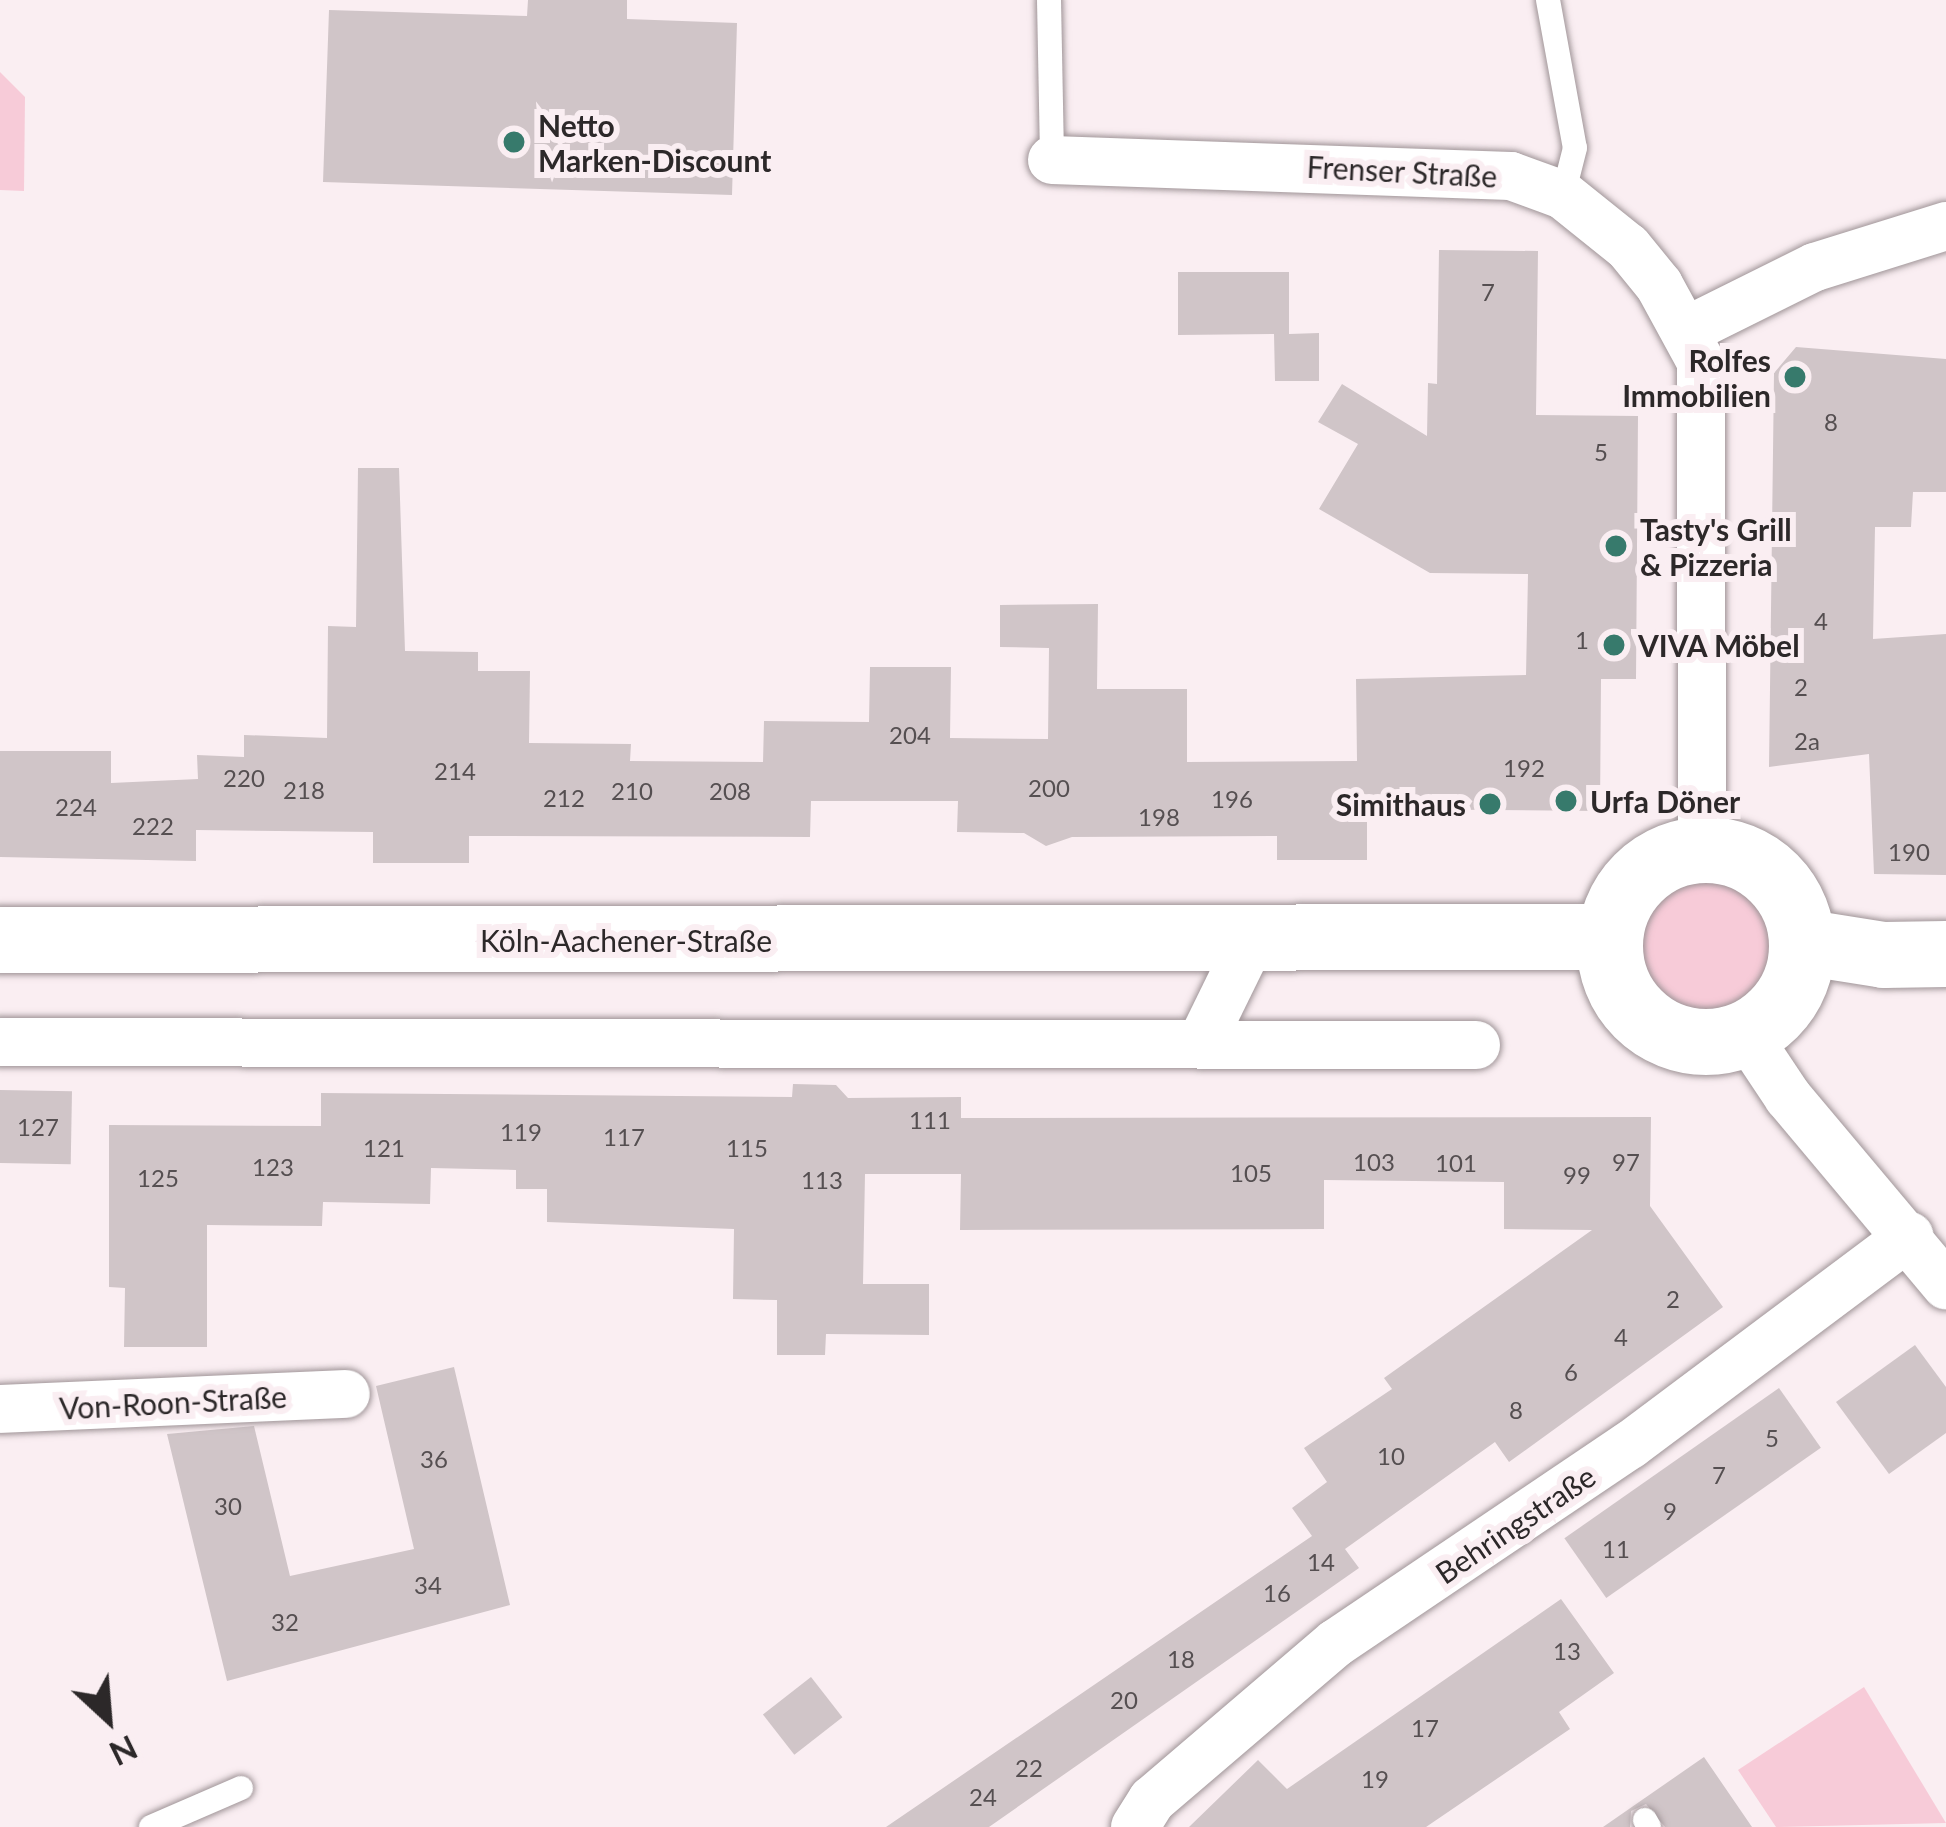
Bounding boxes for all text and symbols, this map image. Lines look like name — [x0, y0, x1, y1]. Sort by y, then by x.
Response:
place label: Netto Marken-Discount — [538, 107, 771, 178]
marker: Netto Marken-Discount — [501, 129, 527, 155]
street label: Frenser Straße — [1306, 148, 1498, 194]
house number: 7 — [1481, 278, 1495, 306]
place label: Rolfes Immobilien — [1622, 342, 1771, 412]
marker: Rolfes Immobilien — [1782, 364, 1808, 390]
house number: 8 — [1824, 408, 1838, 436]
house number: 5 — [1594, 438, 1608, 466]
place label: Tasty's Grill & Pizzeria — [1640, 511, 1792, 582]
marker: Tasty's Grill & Pizzeria — [1603, 533, 1629, 559]
house number: 4 — [1814, 607, 1828, 635]
house number: 1 — [1575, 626, 1589, 654]
place label: VIVA Möbel — [1638, 627, 1801, 663]
marker: VIVA Möbel — [1601, 632, 1627, 658]
house number: 2 — [1794, 673, 1808, 701]
house number: 204 — [889, 721, 931, 749]
house number: 2a — [1794, 727, 1820, 755]
house number: 192 — [1503, 754, 1545, 782]
house number: 214 — [434, 757, 476, 785]
house number: 220 — [223, 764, 265, 792]
house number: 200 — [1028, 774, 1070, 802]
house number: 218 — [283, 776, 325, 804]
house number: 210 — [611, 777, 653, 805]
house number: 208 — [709, 777, 751, 805]
place label: Urfa Döner — [1590, 783, 1740, 819]
house number: 212 — [543, 784, 585, 812]
house number: 196 — [1211, 785, 1253, 813]
place label: Simithaus — [1336, 786, 1466, 822]
marker: Urfa Döner — [1553, 788, 1579, 814]
marker: Simithaus — [1477, 791, 1503, 817]
house number: 224 — [55, 793, 97, 821]
house number: 198 — [1138, 803, 1180, 831]
house number: 222 — [132, 812, 174, 840]
house number: 190 — [1888, 838, 1930, 866]
street label: Köln-Aachener-Straße — [480, 922, 772, 958]
house number: 111 — [909, 1106, 951, 1134]
house number: 127 — [17, 1113, 59, 1141]
house number: 119 — [500, 1118, 542, 1146]
house number: 117 — [603, 1123, 645, 1151]
house number: 121 — [363, 1134, 405, 1162]
house number: 115 — [726, 1134, 768, 1162]
house number: 103 — [1353, 1148, 1395, 1176]
house number: 97 — [1612, 1148, 1640, 1176]
house number: 101 — [1435, 1149, 1477, 1177]
house number: 123 — [252, 1153, 294, 1181]
house number: 105 — [1230, 1159, 1272, 1187]
house number: 99 — [1563, 1161, 1591, 1189]
house number: 125 — [137, 1164, 179, 1192]
house number: 113 — [801, 1166, 843, 1194]
house number: 2 — [1666, 1285, 1680, 1313]
house number: 4 — [1614, 1323, 1628, 1351]
house number: 6 — [1564, 1358, 1578, 1386]
street label: Von-Roon-Straße — [58, 1378, 288, 1426]
house number: 8 — [1509, 1396, 1523, 1424]
house number: 5 — [1765, 1424, 1779, 1452]
house number: 10 — [1377, 1442, 1405, 1470]
house number: 36 — [420, 1445, 448, 1473]
street label: Behringstraße — [1428, 1457, 1602, 1591]
house number: 7 — [1712, 1461, 1726, 1489]
house number: 30 — [214, 1492, 242, 1520]
house number: 9 — [1663, 1497, 1677, 1525]
house number: 11 — [1602, 1535, 1630, 1563]
house number: 14 — [1307, 1548, 1335, 1576]
house number: 34 — [414, 1571, 442, 1599]
house number: 16 — [1263, 1579, 1291, 1607]
house number: 32 — [271, 1608, 299, 1636]
house number: 13 — [1553, 1637, 1581, 1665]
house number: 18 — [1167, 1645, 1195, 1673]
north arrow — [48, 1659, 168, 1779]
house number: 20 — [1110, 1686, 1138, 1714]
house number: 17 — [1411, 1714, 1439, 1742]
text: N — [104, 1728, 144, 1775]
house number: 22 — [1015, 1754, 1043, 1782]
house number: 19 — [1361, 1765, 1389, 1793]
house number: 24 — [969, 1783, 997, 1811]

